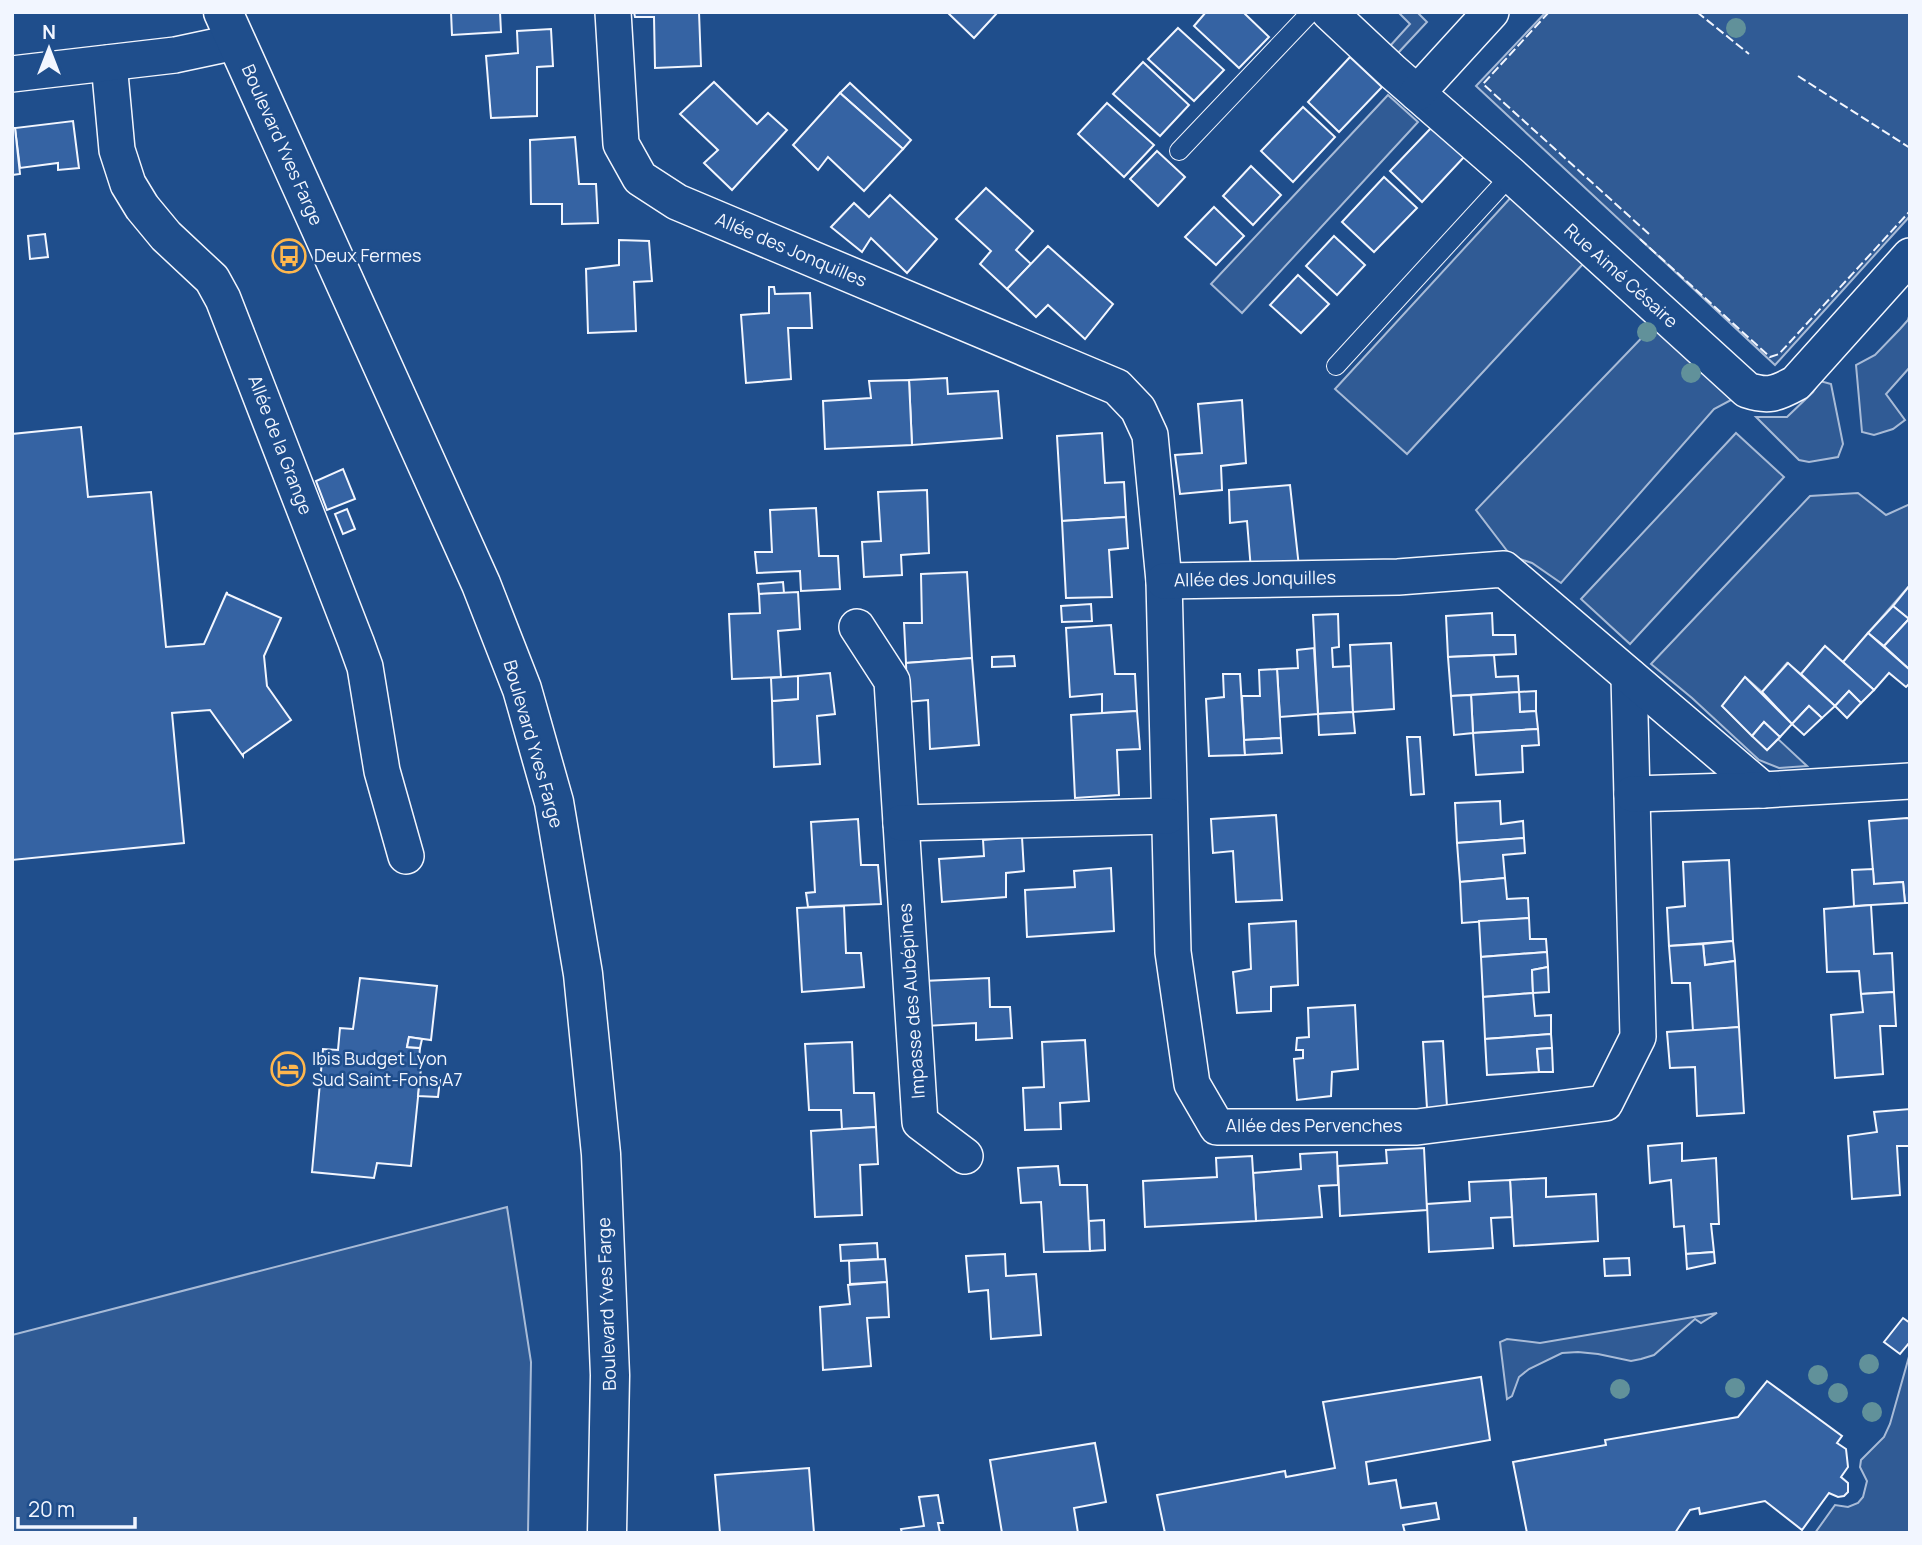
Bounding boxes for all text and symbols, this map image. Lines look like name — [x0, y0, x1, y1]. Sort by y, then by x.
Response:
north arrow — [14, 14, 84, 84]
text: N — [42, 19, 56, 45]
street label: Boulevard Yves Farge — [237, 60, 329, 229]
street label: Allée des Jonquilles — [712, 206, 871, 292]
street label: Rue Aimé Césaire — [1560, 218, 1684, 333]
bus stop icon: Deux Fermes — [270, 237, 308, 275]
place label: Deux Fermes — [314, 243, 421, 267]
street label: Allée de la Grange — [243, 371, 319, 518]
street label: Allée des Jonquilles — [1174, 565, 1336, 591]
street label: Boulevard Yves Farge — [498, 657, 569, 830]
street label: Impasse des Aubépines — [892, 903, 930, 1100]
place label: Ibis Budget Lyon Sud Saint-Fons A7 — [312, 1046, 462, 1091]
hotel icon: Ibis Budget Lyon Sud Saint-Fons A7 — [269, 1050, 307, 1088]
street label: Allée des Pervenches — [1226, 1113, 1402, 1137]
street label: Boulevard Yves Farge — [591, 1217, 621, 1391]
scale bar — [18, 1486, 135, 1530]
text: 20 m — [28, 1495, 75, 1523]

